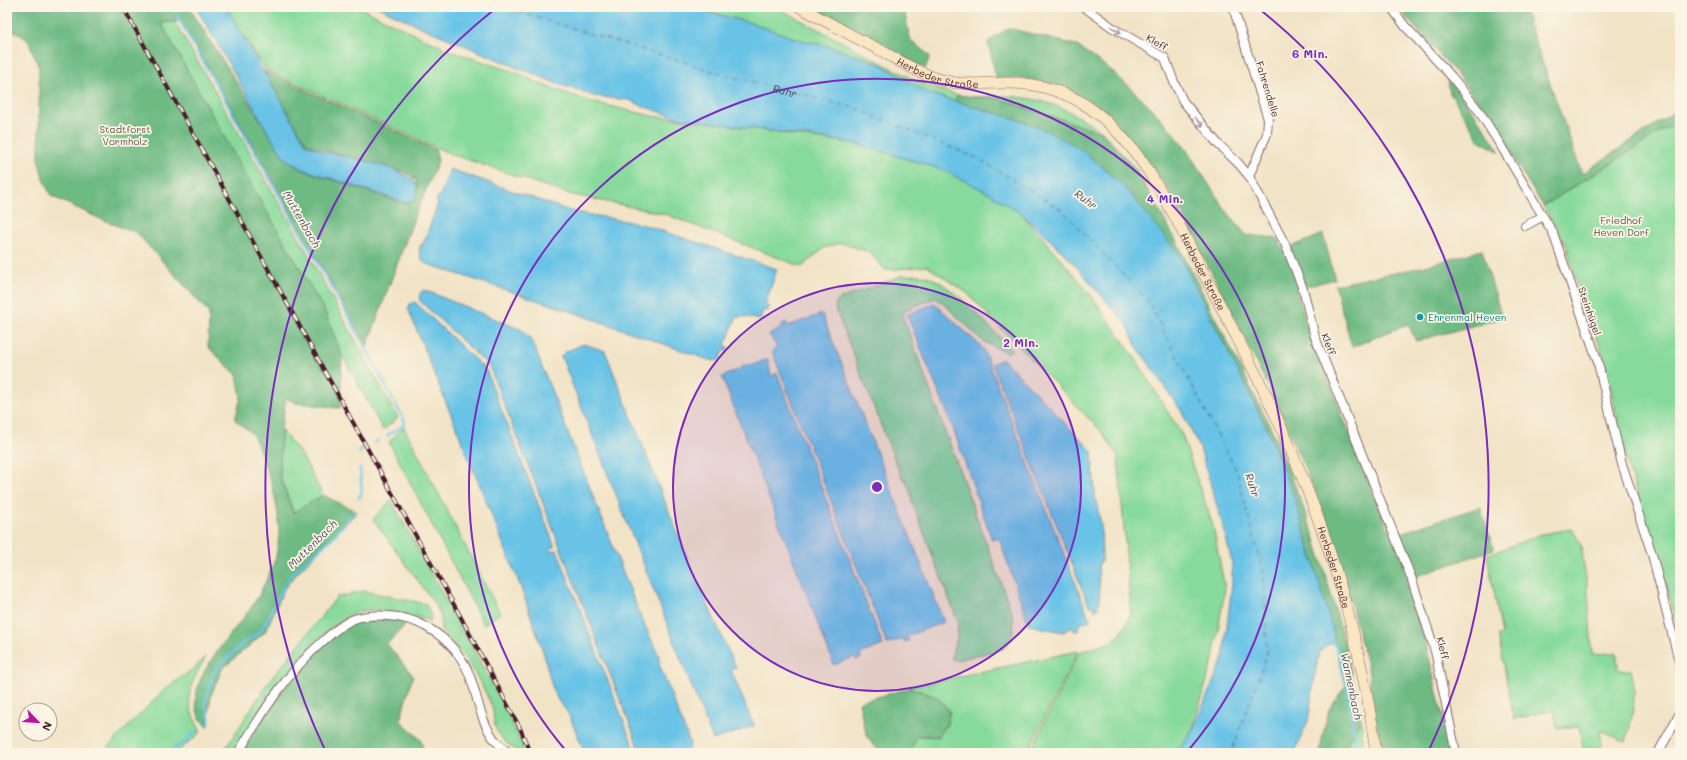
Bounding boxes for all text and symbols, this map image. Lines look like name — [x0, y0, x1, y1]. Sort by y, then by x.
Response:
one-way arrow — [1110, 26, 1121, 34]
street label: Kleff — [1144, 30, 1171, 54]
text: 6 Min. — [1292, 45, 1328, 61]
street label: Herbeder Straße — [894, 54, 979, 91]
street label: Fahrendelle — [1253, 59, 1283, 119]
water label: Ruhr — [771, 80, 799, 101]
one-way arrow — [1194, 117, 1204, 127]
park label: Stadtforst Vormholz — [99, 122, 151, 148]
water label: Ruhr — [1072, 186, 1101, 213]
water label: Muttenbach — [280, 188, 324, 250]
text: 4 Min. — [1147, 190, 1183, 206]
park label: Friedhof Heven Dorf — [1593, 213, 1650, 239]
street label: Herbeder Straße — [1177, 230, 1229, 313]
street label: Steinhügel — [1575, 285, 1605, 337]
place label: Ehrenmal Heven — [1428, 310, 1506, 324]
marker: Ehrenmal Heven — [1415, 312, 1425, 322]
street label: Kleff — [1318, 331, 1340, 358]
text: 2 Min. — [1003, 334, 1039, 350]
water label: Ruhr — [1242, 471, 1264, 500]
centre of rings — [870, 480, 884, 494]
water label: Muttenbach — [284, 516, 340, 572]
street label: Herbeder Straße — [1314, 524, 1353, 610]
street label: Kleff — [1433, 635, 1453, 662]
water label: Wannenbach — [1338, 651, 1366, 721]
north arrow — [18, 702, 58, 742]
text: N — [39, 719, 56, 733]

